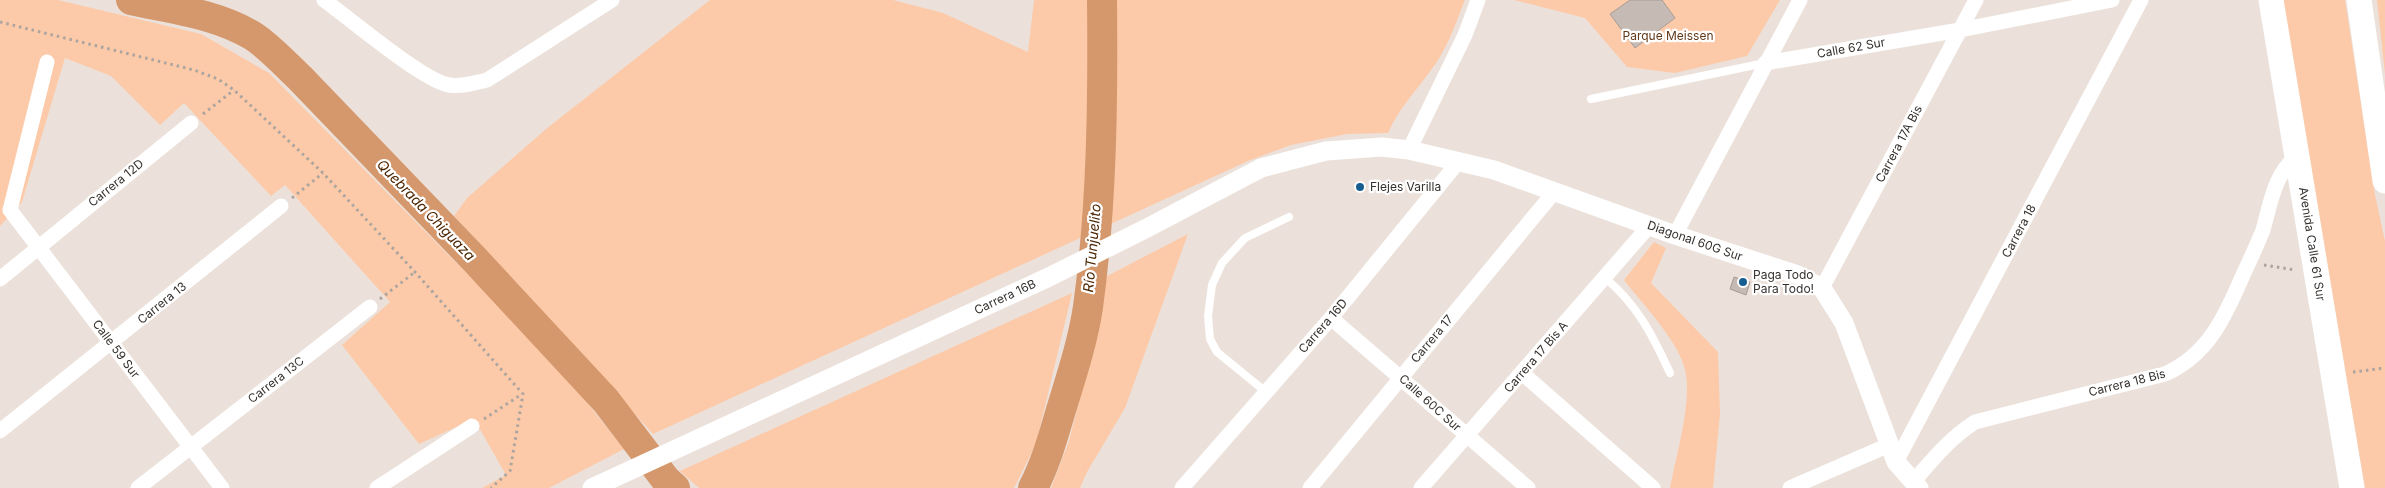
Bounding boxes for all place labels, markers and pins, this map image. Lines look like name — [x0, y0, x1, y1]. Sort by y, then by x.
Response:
place label: Flejes Varilla — [1370, 179, 1441, 194]
marker: Flejes Varilla — [1354, 181, 1366, 193]
place label: Paga Todo Para Todo! — [1753, 267, 1814, 296]
marker: Paga Todo Para Todo! — [1737, 276, 1749, 288]

